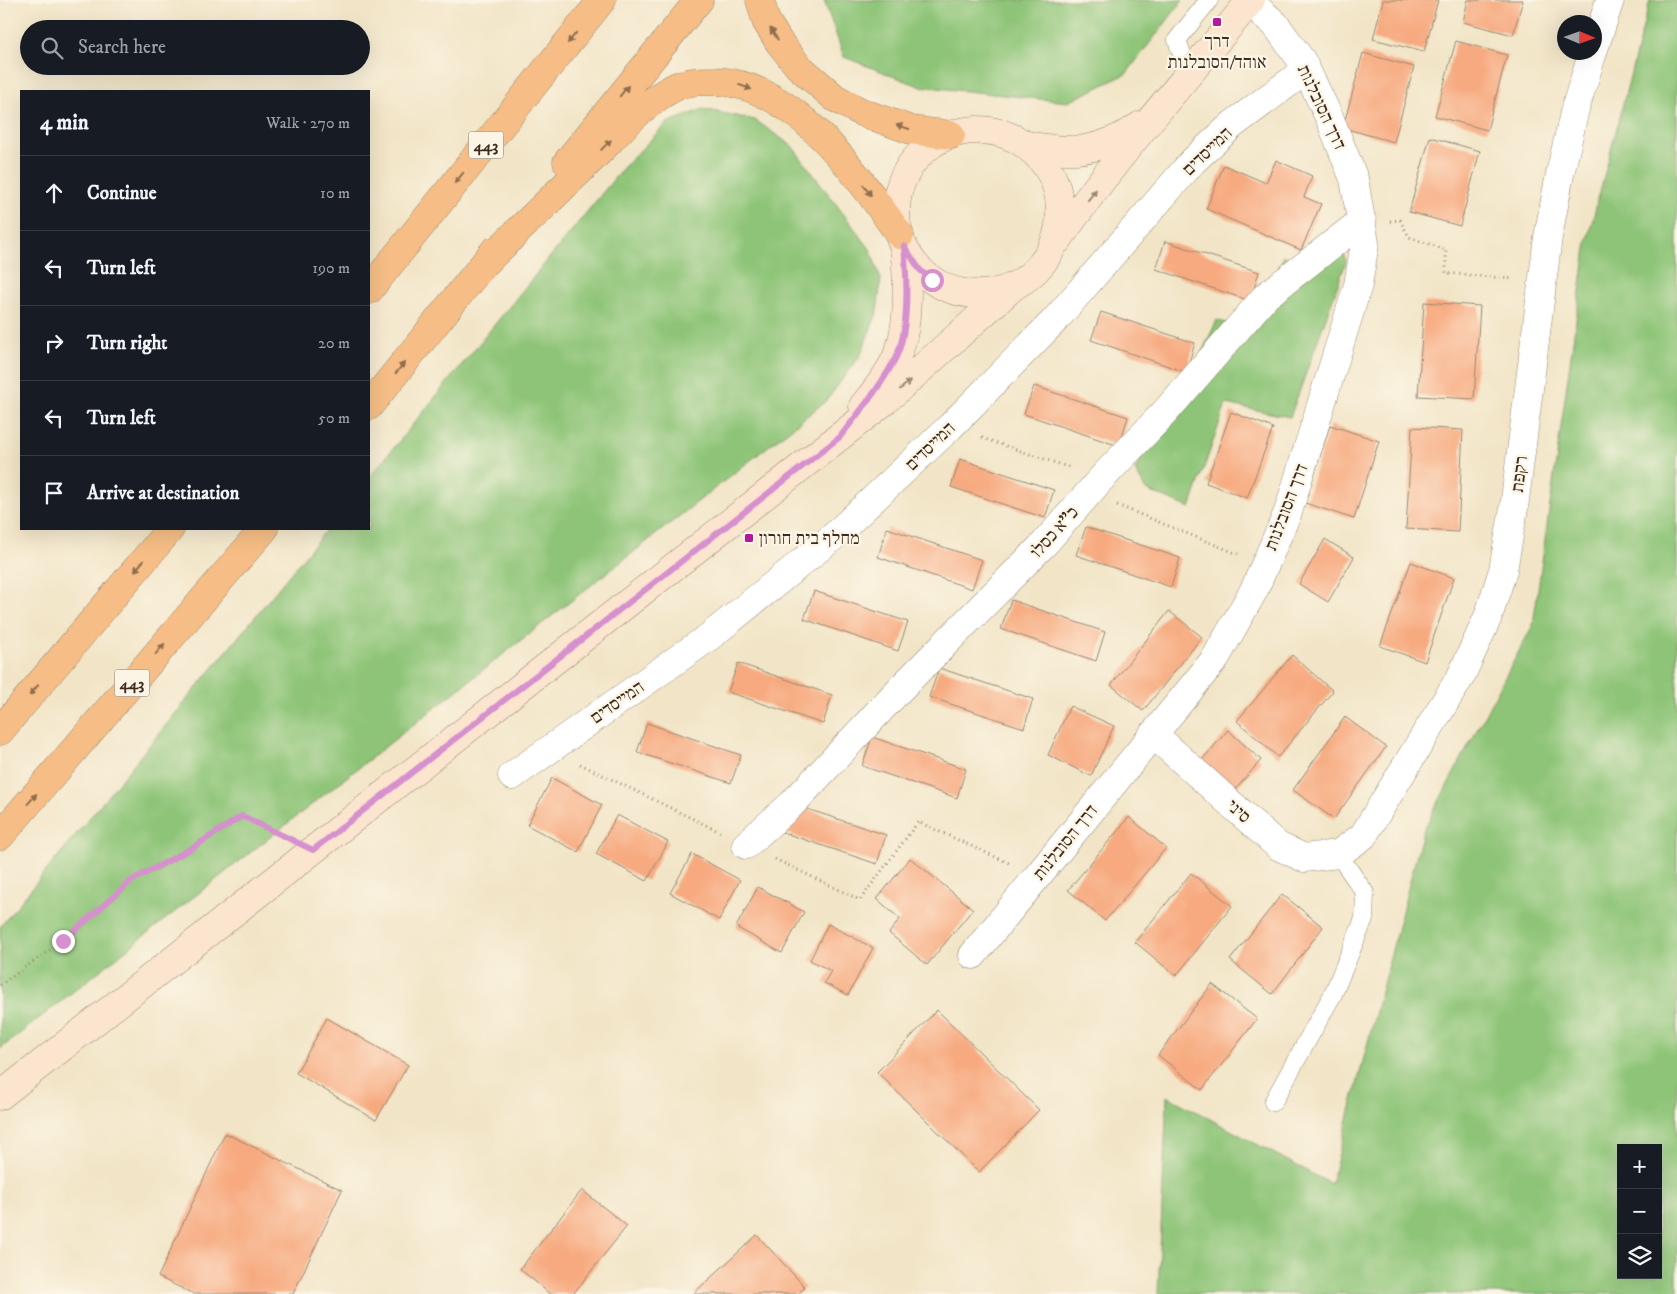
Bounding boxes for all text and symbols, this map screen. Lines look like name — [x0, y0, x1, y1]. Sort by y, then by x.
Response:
north arrow — [1557, 15, 1602, 60]
marker: דרך אוהד/הסובלנות — [1211, 16, 1223, 28]
search box — [20, 20, 370, 75]
one-way arrow — [770, 28, 779, 41]
one-way arrow — [566, 31, 577, 44]
place label: דרך אוהד/הסובלנות — [1167, 31, 1267, 74]
icon: search — [38, 34, 66, 62]
text: Search here — [78, 36, 166, 59]
street label: דרך הסובלנות — [1292, 61, 1350, 153]
one-way arrow — [738, 83, 753, 91]
one-way arrow — [619, 85, 630, 98]
text: 4 min — [40, 110, 89, 136]
text: Walk · 270 m — [266, 113, 350, 133]
one-way arrow — [895, 123, 910, 131]
street label: המייסדים — [1178, 123, 1237, 181]
road number: 443 — [468, 132, 504, 158]
one-way arrow — [599, 139, 611, 151]
one-way arrow — [453, 171, 464, 184]
icon: ahead — [40, 179, 68, 207]
text: Continue — [87, 182, 157, 205]
text: 10 m — [320, 183, 350, 203]
one-way arrow — [862, 183, 873, 196]
one-way arrow — [1086, 188, 1097, 201]
icon: left — [40, 254, 68, 282]
text: Turn left — [87, 257, 156, 280]
text: 190 m — [312, 258, 350, 278]
route start — [921, 269, 944, 292]
icon: right — [40, 329, 68, 357]
text: Turn right — [87, 332, 167, 355]
text: 20 m — [318, 333, 350, 353]
one-way arrow — [394, 362, 405, 375]
one-way arrow — [898, 379, 911, 390]
icon: left — [40, 404, 68, 432]
text: Turn left — [87, 407, 156, 430]
text: 50 m — [318, 408, 350, 428]
street label: המייסדים — [901, 418, 960, 476]
street label: רקפת — [1507, 454, 1533, 494]
street label: דרך הסובלנות — [1260, 461, 1314, 554]
icon: arrive — [40, 479, 68, 507]
text: Arrive at destination — [87, 482, 239, 505]
street label: כ"א כסלו — [1026, 502, 1084, 563]
place label: מחלף בית חורון — [759, 528, 860, 550]
marker: מחלף בית חורון — [743, 532, 755, 544]
one-way arrow — [133, 559, 144, 572]
one-way arrow — [155, 643, 166, 656]
road number: 443 — [114, 670, 150, 696]
street label: המייסדים — [586, 676, 649, 729]
one-way arrow — [28, 684, 40, 696]
one-way arrow — [26, 793, 37, 806]
street label: סיני — [1222, 795, 1255, 828]
street label: דרך הסובלנות — [1029, 800, 1103, 885]
route end — [52, 930, 75, 953]
map controls — [1617, 1144, 1662, 1279]
button: + — [1617, 1144, 1662, 1189]
button: − — [1617, 1189, 1662, 1234]
button: layers — [1617, 1234, 1662, 1279]

